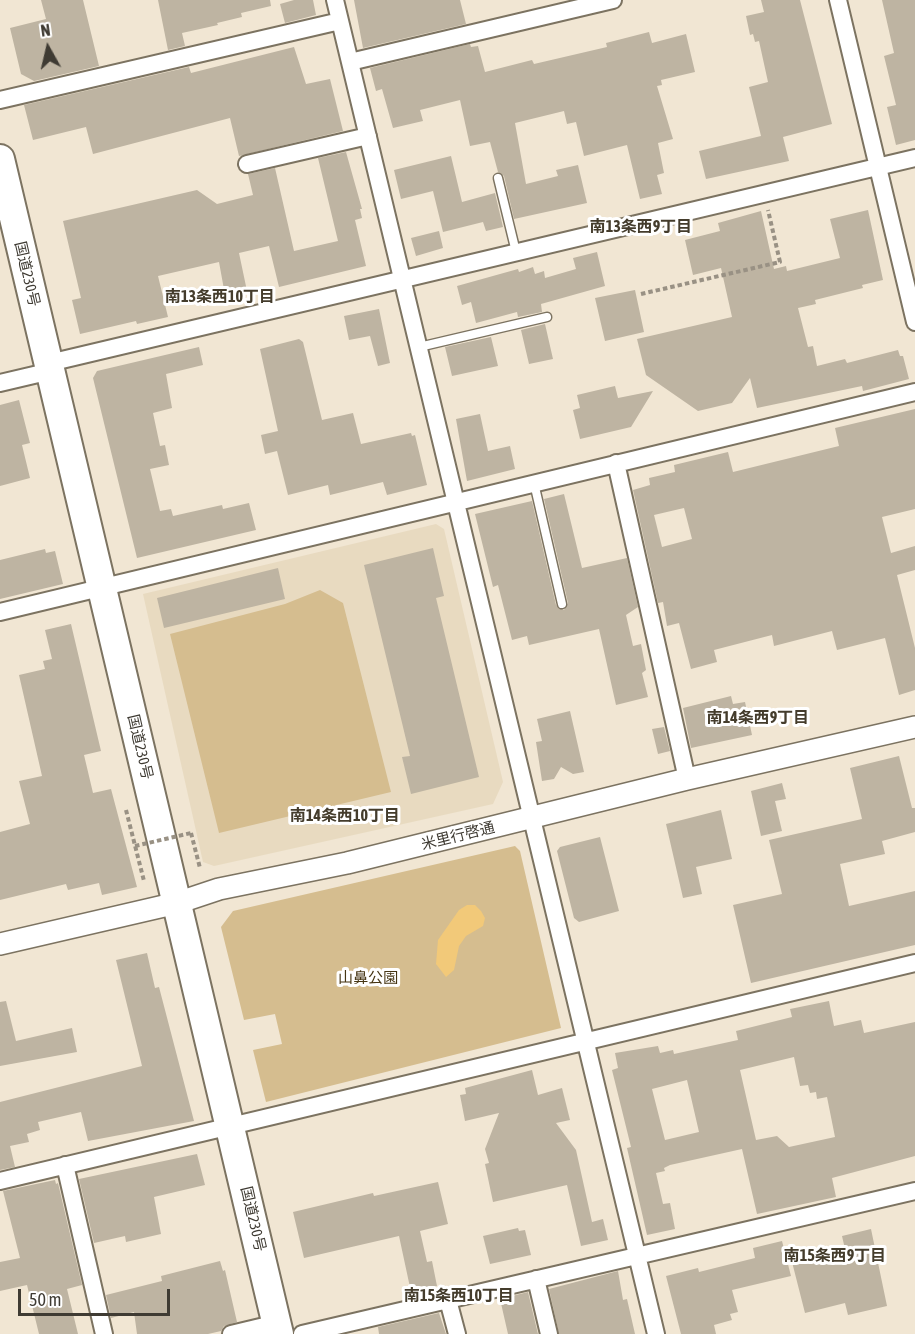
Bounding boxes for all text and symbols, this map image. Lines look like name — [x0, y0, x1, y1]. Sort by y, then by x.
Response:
north arrow — [18, 18, 78, 78]
text: N — [40, 21, 51, 40]
district label: 南13条西9丁目 — [590, 217, 692, 237]
street label: 国道230号 — [11, 240, 43, 308]
district label: 南13条西10丁目 — [165, 287, 275, 307]
district label: 南14条西9丁目 — [707, 708, 809, 728]
street label: 国道230号 — [124, 713, 156, 781]
district label: 南14条西10丁目 — [290, 806, 400, 826]
street label: 米里行啓通 — [419, 818, 497, 854]
park label: 山鼻公園 — [338, 969, 398, 987]
street label: 国道230号 — [237, 1185, 269, 1253]
district label: 南15条西9丁目 — [784, 1246, 886, 1266]
scale bar — [21, 1277, 172, 1315]
district label: 南15条西10丁目 — [404, 1286, 514, 1306]
text: 50 m — [29, 1289, 61, 1310]

